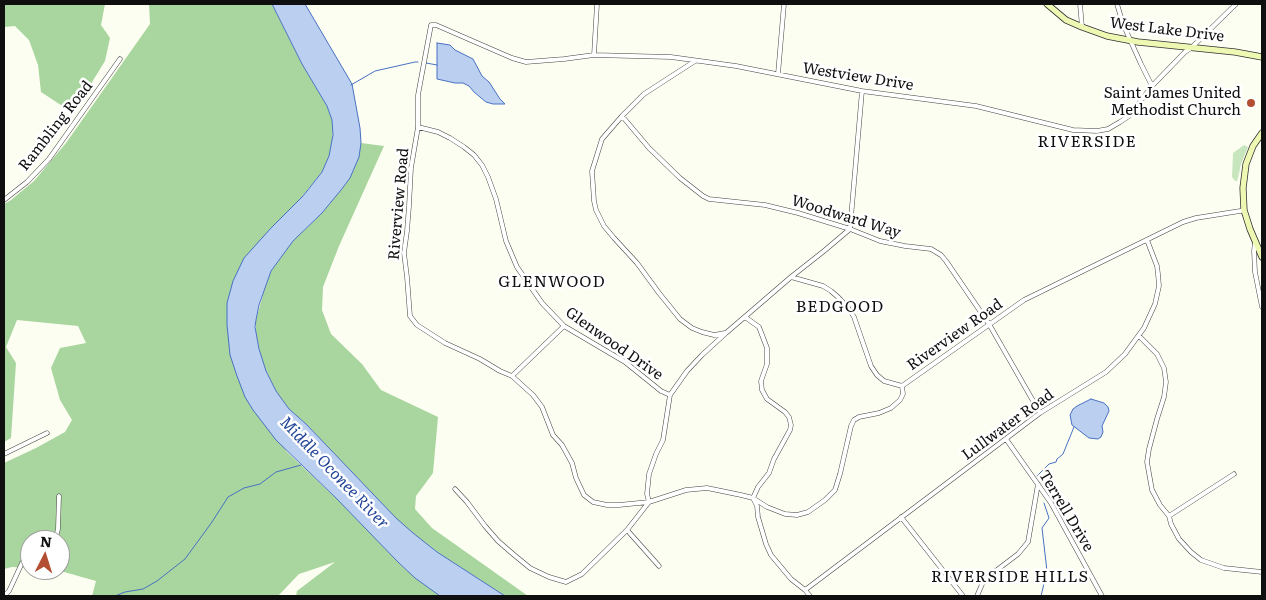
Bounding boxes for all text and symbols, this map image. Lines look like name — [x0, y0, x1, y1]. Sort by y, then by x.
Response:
street label: West Lake Drive — [1109, 14, 1225, 46]
street label: Westview Drive — [801, 59, 915, 95]
street label: Rambling Road — [15, 77, 97, 175]
place label: Saint James United Methodist Church — [1104, 85, 1241, 120]
marker: Saint James United Methodist Church — [1245, 97, 1257, 109]
district label: RIVERSIDE — [1036, 132, 1138, 152]
street label: Riverview Road — [385, 147, 413, 261]
street label: Woodward Way — [789, 192, 903, 242]
district label: GLENWOOD — [497, 272, 607, 292]
street label: Riverview Road — [904, 295, 1006, 375]
district label: BEDGOOD — [795, 297, 885, 317]
street label: Glenwood Drive — [562, 304, 666, 384]
street label: Lullwater Road — [959, 386, 1057, 464]
water label: Middle Oconee River — [276, 413, 392, 533]
street label: Terrell Drive — [1035, 467, 1097, 555]
north arrow — [20, 530, 70, 580]
text: N — [39, 531, 53, 552]
district label: RIVERSIDE HILLS — [929, 567, 1091, 587]

